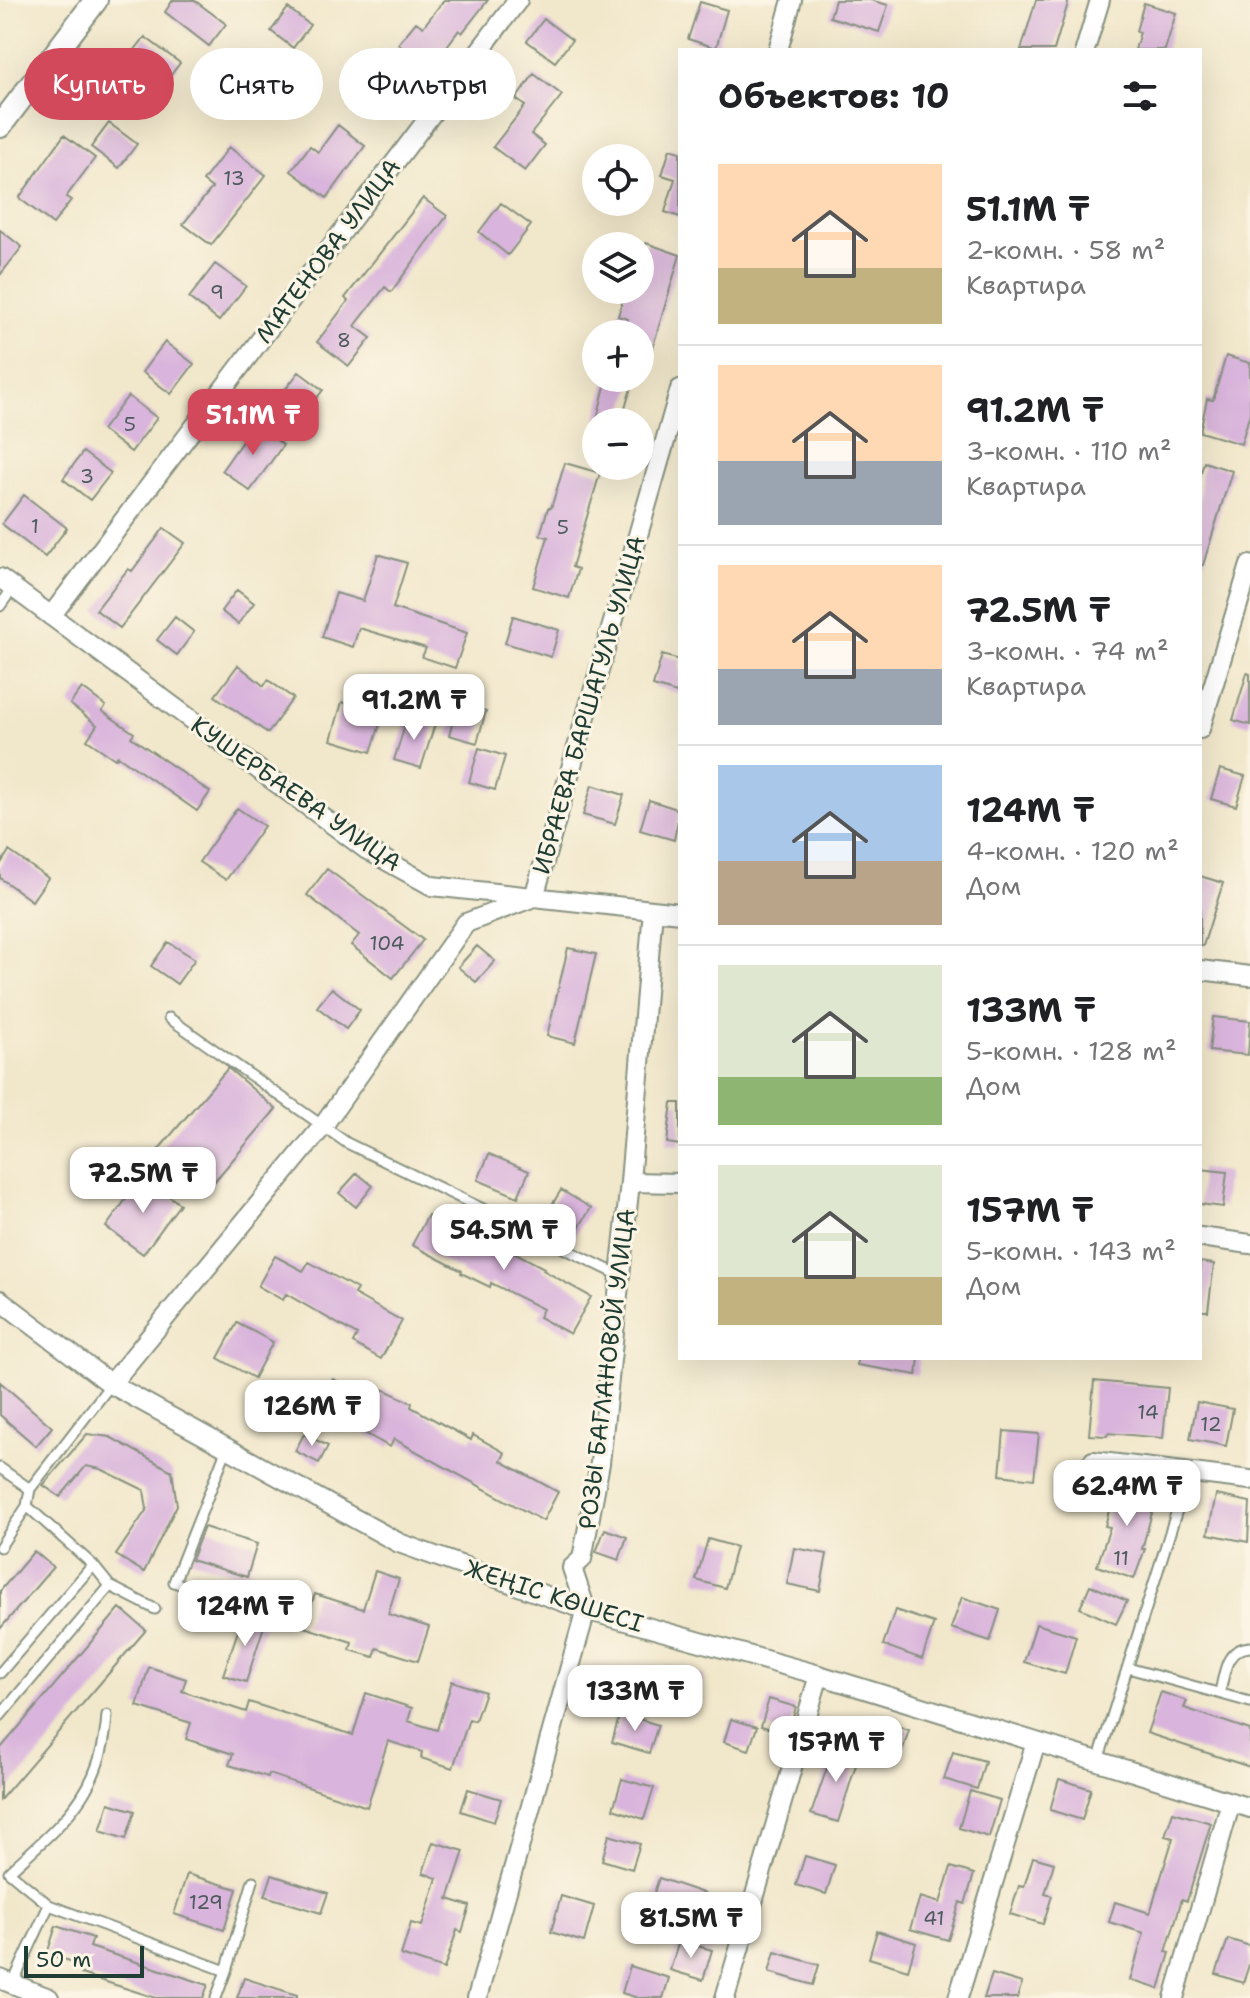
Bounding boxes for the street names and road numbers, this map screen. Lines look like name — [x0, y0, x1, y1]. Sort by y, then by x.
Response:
street label: МАТЕНОВА УЛИЦА — [248, 152, 408, 350]
street label: ИБРАЕВА БАРШАГУЛЬ УЛИЦА — [525, 532, 653, 878]
street label: КУШЕРБАЕВА УЛИЦА — [184, 709, 408, 879]
street label: РОЗЫ БАГЛАНОВОЙ УЛИЦА — [571, 1207, 643, 1531]
street label: ЖЕҢІС КӨШЕСІ — [461, 1552, 647, 1640]

